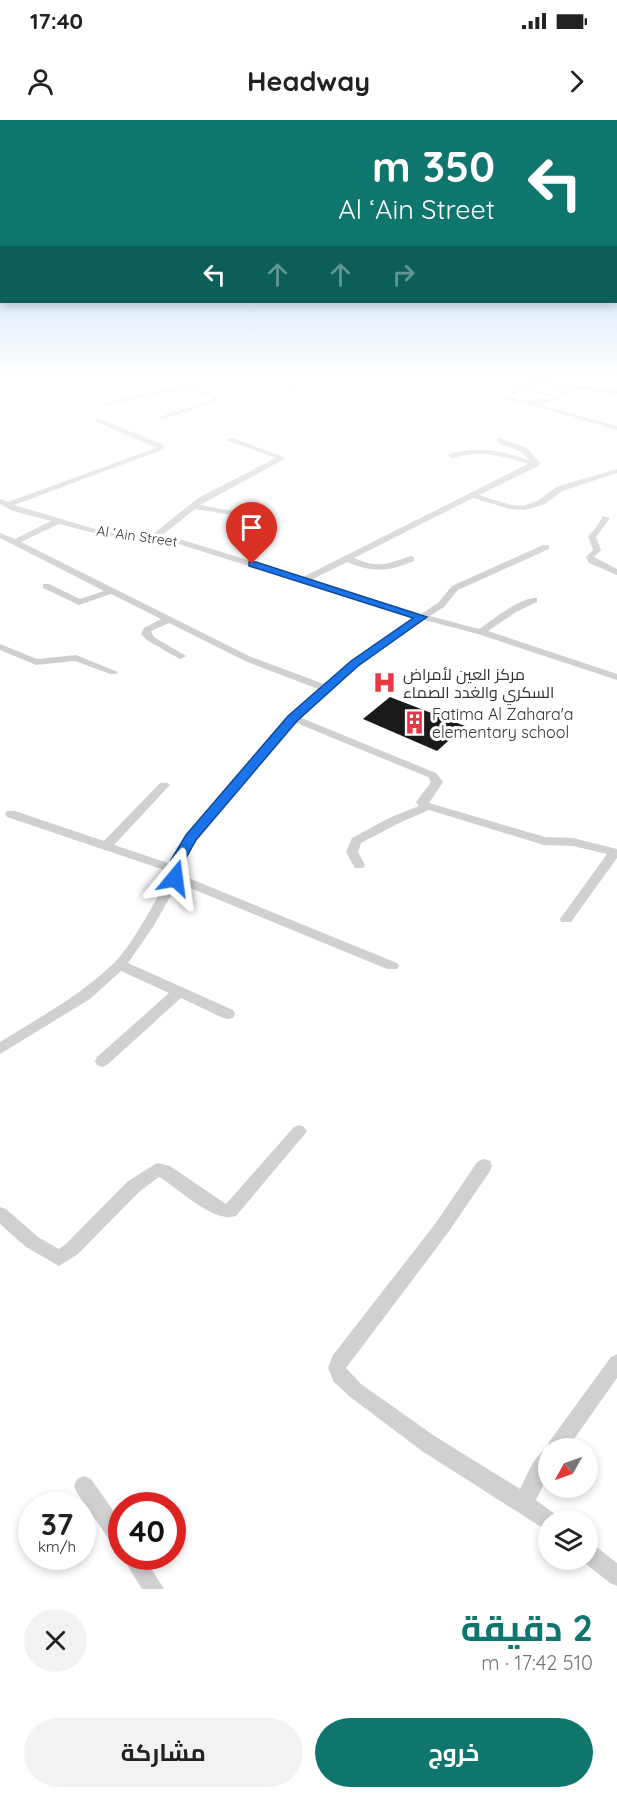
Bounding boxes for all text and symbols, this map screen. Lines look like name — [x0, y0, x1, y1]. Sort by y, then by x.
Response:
text: 17:40 — [30, 7, 83, 35]
text: Headway — [247, 64, 370, 98]
icon: person — [24, 65, 57, 98]
icon: forward — [560, 65, 593, 98]
text: 350 m — [372, 140, 495, 193]
icon: left — [516, 144, 594, 222]
text: Al ‘Ain Street — [338, 192, 495, 226]
icon: left — [198, 258, 231, 291]
icon: ahead — [261, 258, 294, 291]
icon: ahead — [324, 258, 357, 291]
icon: right — [387, 258, 420, 291]
pin — [226, 502, 277, 564]
icon: arrive — [235, 511, 268, 544]
street label: Al ‘Ain Street — [95, 521, 179, 551]
place label: مركز العين لأمراض السكري والغدد الصماء — [403, 664, 554, 706]
hospital icon: مركز العين لأمراض السكري والغدد الصماء — [372, 670, 398, 696]
place label: Fatima Al Zahara'a elementary school — [432, 704, 574, 742]
building icon: Fatima Al Zahara'a elementary school — [401, 710, 427, 736]
position arrow — [143, 846, 207, 910]
north arrow — [538, 1438, 598, 1498]
map controls — [538, 1438, 598, 1570]
speed limit sign: 40 — [108, 1492, 186, 1570]
text: 37 — [41, 1505, 73, 1543]
button: layers — [538, 1510, 598, 1570]
text: km/h — [38, 1537, 76, 1556]
text: 2 دقيقة — [461, 1605, 593, 1650]
button: close — [24, 1609, 87, 1672]
text: 510 m · 17:42 — [481, 1650, 593, 1675]
button: مشاركة — [24, 1718, 303, 1787]
button: خروج — [315, 1718, 593, 1787]

